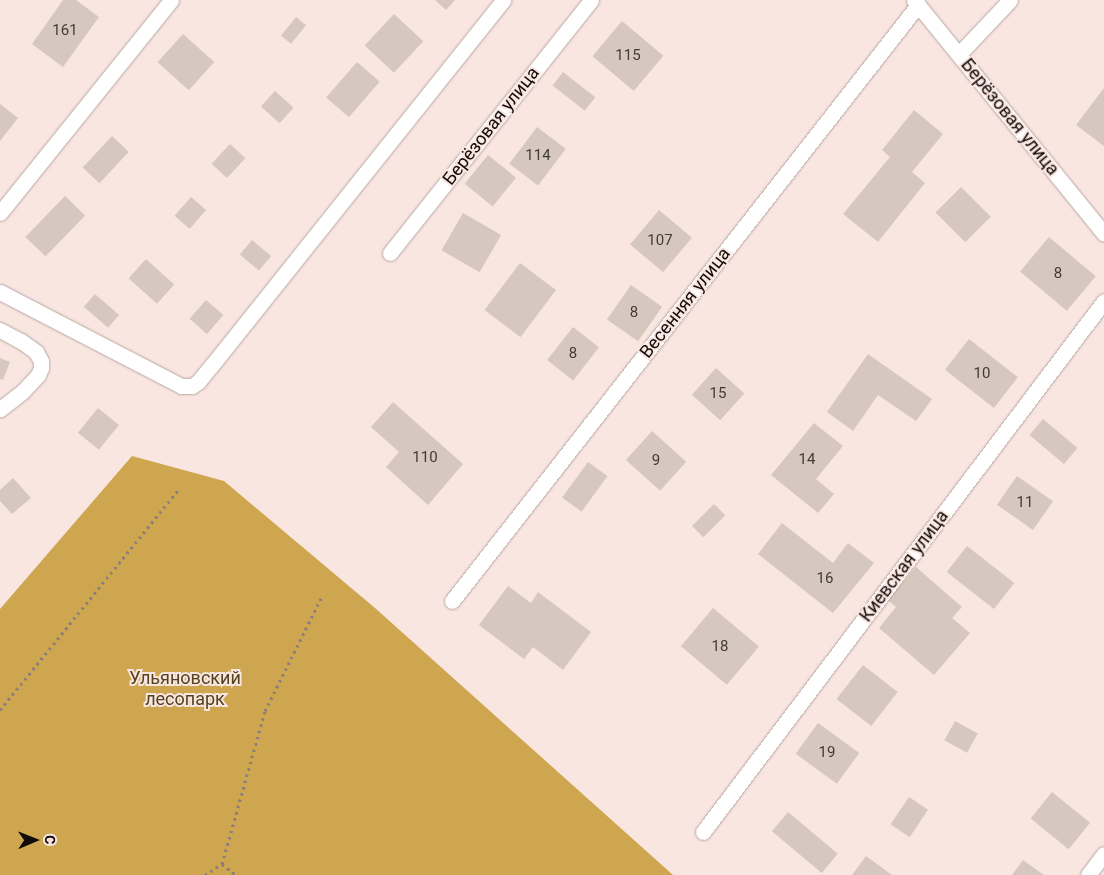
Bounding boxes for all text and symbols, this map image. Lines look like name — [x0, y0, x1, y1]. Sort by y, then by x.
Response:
house number: 161 — [52, 22, 78, 40]
house number: 115 — [615, 47, 641, 65]
street label: Берёзовая улица — [956, 54, 1064, 180]
street label: Берёзовая улица — [438, 63, 544, 189]
house number: 114 — [525, 147, 551, 165]
house number: 107 — [647, 232, 673, 250]
street label: Весенняя улица — [635, 244, 735, 362]
house number: 8 — [1054, 265, 1062, 283]
house number: 8 — [630, 304, 638, 322]
house number: 8 — [569, 345, 577, 363]
house number: 10 — [974, 365, 990, 383]
house number: 15 — [710, 385, 726, 403]
house number: 110 — [412, 449, 438, 467]
house number: 14 — [799, 451, 815, 469]
house number: 9 — [652, 452, 660, 470]
house number: 11 — [1017, 494, 1033, 512]
street label: Киевская улица — [855, 506, 953, 626]
house number: 16 — [817, 570, 833, 588]
house number: 18 — [712, 638, 728, 656]
park label: Ульяновский лесопарк — [129, 668, 241, 711]
house number: 19 — [819, 744, 835, 762]
north arrow — [10, 815, 60, 865]
text: С — [42, 835, 58, 844]

